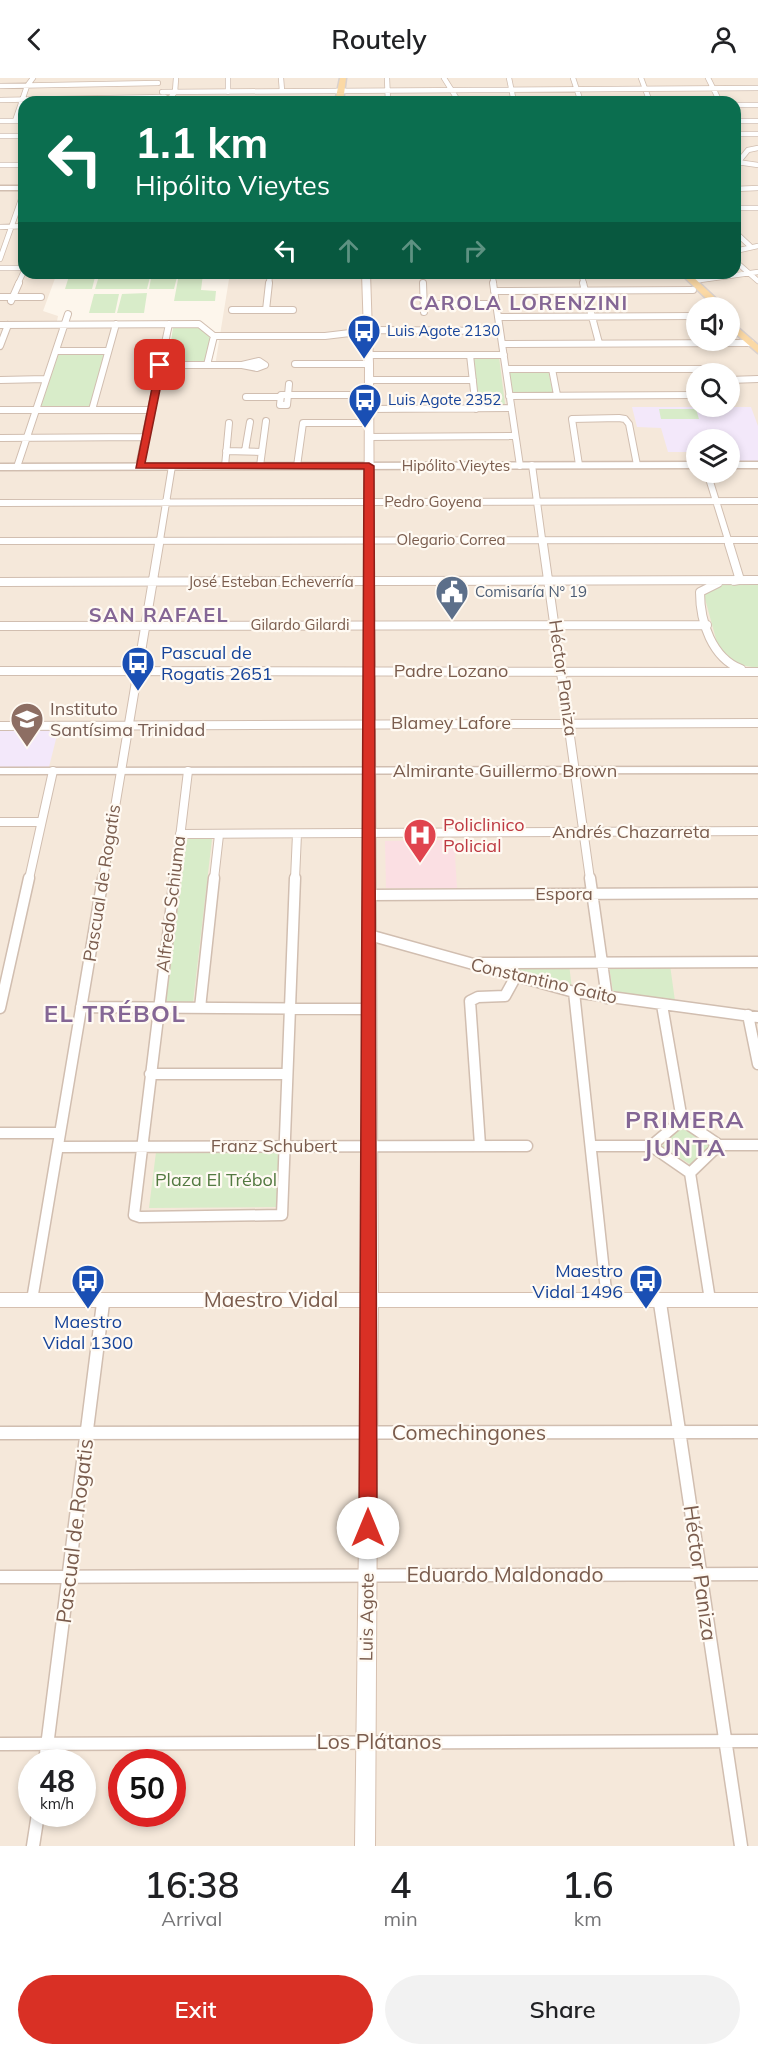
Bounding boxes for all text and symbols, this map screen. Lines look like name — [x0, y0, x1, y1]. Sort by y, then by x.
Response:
text: Routely — [331, 22, 427, 56]
icon: back — [18, 23, 51, 56]
icon: person — [707, 23, 740, 56]
text: 1.1 km — [135, 116, 268, 169]
icon: left — [36, 120, 114, 198]
text: Hipólito Vieytes — [135, 168, 330, 202]
icon: left — [269, 234, 302, 267]
icon: ahead — [332, 234, 365, 267]
icon: ahead — [395, 234, 428, 267]
icon: right — [458, 234, 491, 267]
district label: CAROLA LORENZINI — [409, 290, 629, 315]
map controls — [686, 297, 740, 483]
button: sound — [686, 297, 740, 351]
bus stop icon: Luis Agote 2130 — [346, 313, 382, 360]
place label: Luis Agote 2130 — [387, 321, 500, 340]
pin — [134, 339, 185, 390]
icon: arrive — [143, 348, 176, 381]
button: search — [686, 363, 740, 417]
bus stop icon: Luis Agote 2352 — [347, 382, 383, 429]
place label: Luis Agote 2352 — [388, 390, 501, 409]
button: layers — [686, 429, 740, 483]
street label: Hipólito Vieytes — [402, 456, 510, 475]
street label: Pedro Goyena — [384, 492, 482, 511]
street label: Olegario Correa — [396, 530, 506, 549]
street label: José Esteban Echeverría — [188, 572, 354, 591]
public building icon: Comisaría N° 19 — [434, 574, 470, 621]
place label: Comisaría N° 19 — [475, 582, 587, 601]
district label: SAN RAFAEL — [89, 602, 229, 627]
street label: Gilardo Gilardi — [251, 615, 349, 634]
street label: Héctor Paniza — [544, 618, 583, 738]
place label: Pascual de Rogatis 2651 — [161, 641, 273, 685]
bus stop icon: Pascual de Rogatis 2651 — [120, 645, 156, 692]
street label: Padre Lozano — [394, 659, 508, 682]
place label: Instituto Santísima Trinidad — [50, 697, 205, 741]
school or university icon: Instituto Santísima Trinidad — [9, 701, 45, 748]
street label: Blamey Lafore — [391, 711, 511, 734]
street label: Almirante Guillermo Brown — [393, 759, 617, 782]
street label: Pascual de Rogatis — [78, 802, 125, 963]
place label: Policlinico Policial — [443, 813, 524, 857]
hospital icon: Policlinico Policial — [402, 817, 438, 864]
street label: Andrés Chazarreta — [552, 820, 710, 843]
street label: Alfredo Schiuma — [151, 834, 190, 974]
street label: Espora — [535, 882, 593, 905]
street label: Constantino Gaito — [469, 952, 620, 1009]
district label: EL TRÉBOL — [44, 998, 186, 1028]
district label: PRIMERA JUNTA — [625, 1104, 745, 1162]
street label: Franz Schubert — [211, 1134, 337, 1157]
park label: Plaza El Trébol — [155, 1168, 277, 1191]
place label: Maestro Vidal 1496 — [532, 1259, 623, 1303]
bus stop icon: Maestro Vidal 1300 — [70, 1263, 106, 1310]
bus stop icon: Maestro Vidal 1496 — [628, 1263, 664, 1310]
street label: Maestro Vidal — [204, 1286, 338, 1312]
place label: Maestro Vidal 1300 — [43, 1310, 133, 1354]
street label: Comechingones — [392, 1419, 546, 1445]
street label: Pascual de Rogatis — [50, 1437, 98, 1625]
position arrow — [336, 1496, 400, 1560]
street label: Héctor Paniza — [679, 1503, 723, 1642]
street label: Eduardo Maldonado — [407, 1561, 603, 1587]
street label: Luis Agote — [354, 1573, 379, 1661]
street label: Los Plátanos — [316, 1728, 442, 1754]
speed limit sign: 50 — [108, 1749, 186, 1827]
text: 48 — [39, 1762, 75, 1800]
text: km/h — [40, 1794, 74, 1813]
text: 16:38 — [144, 1862, 239, 1907]
text: 4 — [390, 1862, 411, 1907]
text: 1.6 — [562, 1862, 614, 1907]
text: Arrival — [161, 1906, 222, 1931]
text: min — [384, 1906, 418, 1931]
text: km — [574, 1906, 602, 1931]
button: Exit — [18, 1975, 373, 2044]
button: Share — [385, 1975, 740, 2044]

